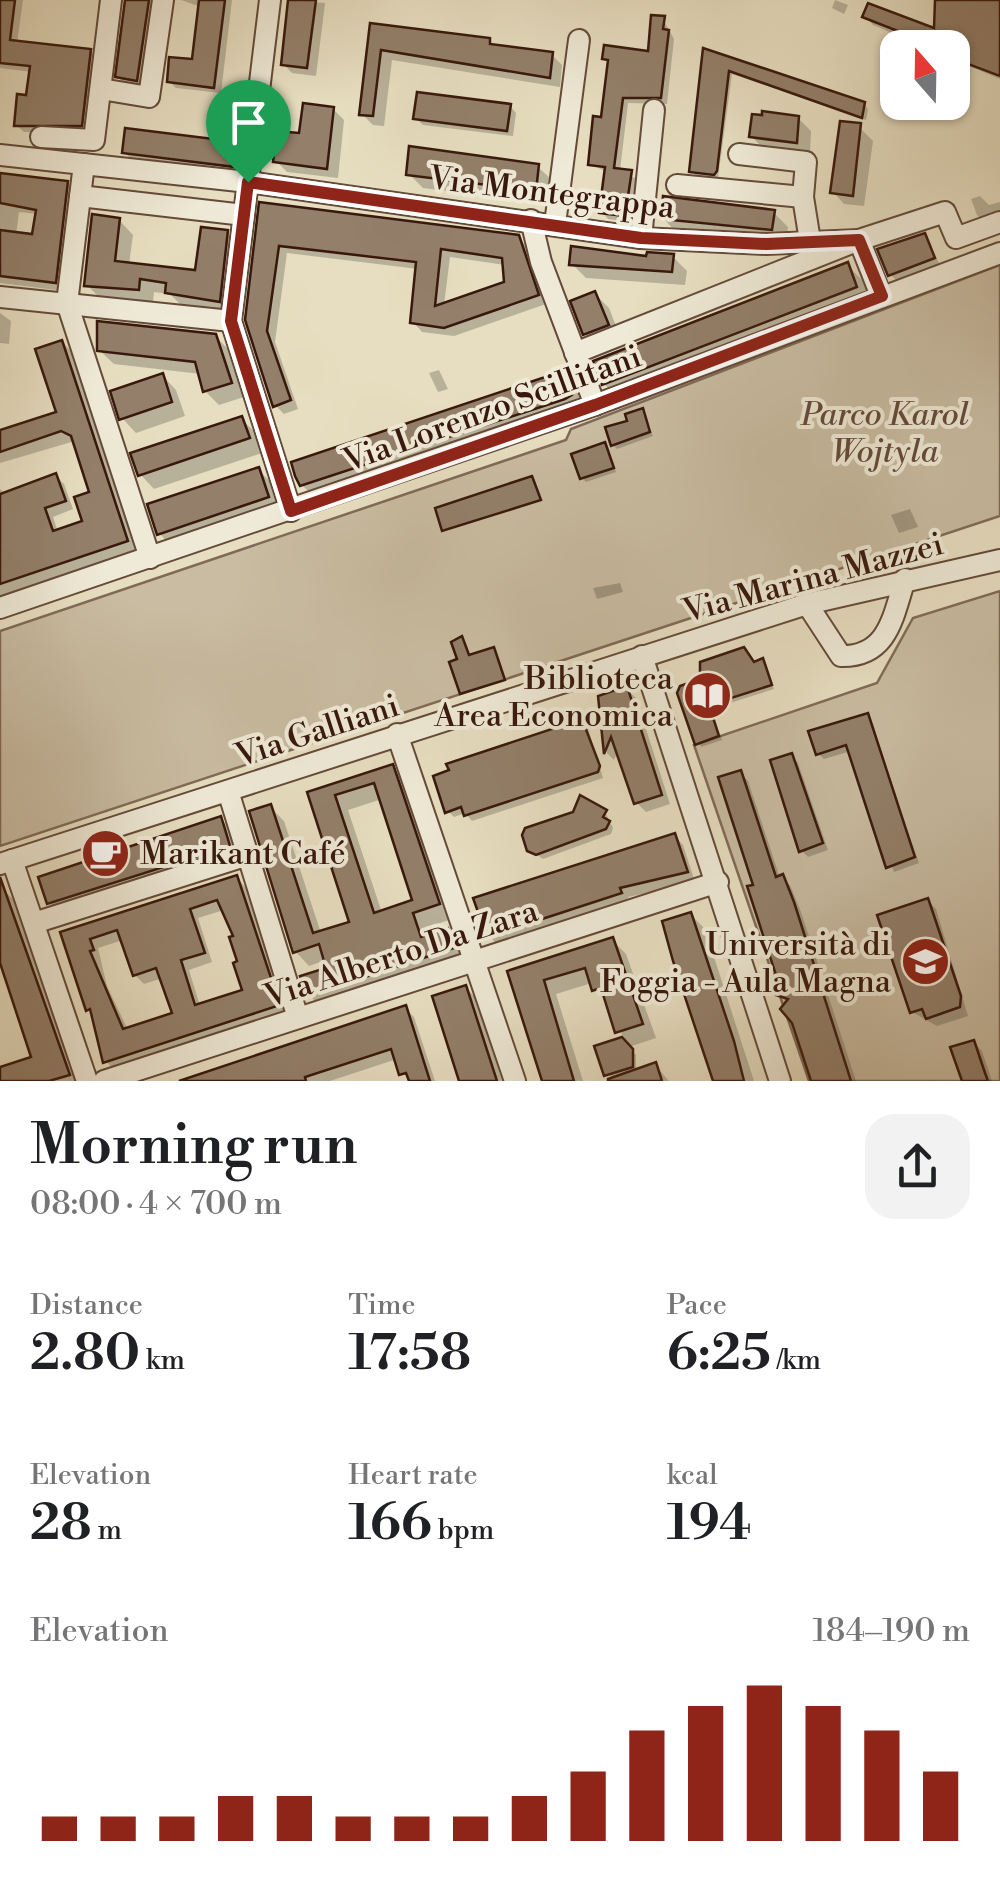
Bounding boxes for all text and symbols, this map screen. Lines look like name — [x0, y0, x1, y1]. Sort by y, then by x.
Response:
north arrow — [880, 30, 970, 120]
map controls — [880, 30, 970, 120]
pin — [206, 80, 291, 183]
icon: arrive — [221, 95, 276, 150]
street label: Via Montegrappa — [426, 158, 678, 228]
street label: Via Lorenzo Scillitani — [337, 336, 647, 482]
park label: Parco Karol Wojtyla — [800, 395, 970, 472]
street label: Via Marina Mazzei — [678, 524, 948, 632]
place label: Biblioteca Area Economica — [433, 659, 674, 736]
library icon: Biblioteca Area Economica — [682, 670, 734, 722]
street label: Via Galliani — [230, 686, 404, 776]
cafe icon: Marikant Café — [79, 827, 131, 879]
place label: Marikant Café — [140, 834, 346, 874]
street label: Via Alberto Da Zara — [259, 891, 544, 1017]
place label: Università di Foggia - Aula Magna — [600, 925, 892, 1002]
school or university icon: Università di Foggia - Aula Magna — [900, 936, 952, 988]
text: Morning run — [30, 1112, 358, 1181]
button: share — [865, 1114, 970, 1219]
text: 08:00 · 4 × 700 m — [30, 1184, 282, 1224]
text: Distance — [30, 1288, 143, 1323]
text: Time — [348, 1288, 416, 1323]
text: Pace — [667, 1288, 727, 1323]
text: 2.80 — [30, 1323, 140, 1385]
text: 17:58 — [348, 1323, 471, 1385]
text: 6:25 — [667, 1323, 771, 1385]
text: km — [140, 1343, 185, 1378]
text: /km — [771, 1343, 821, 1378]
text: Elevation — [30, 1458, 151, 1493]
text: Heart rate — [348, 1458, 478, 1493]
text: kcal — [667, 1458, 717, 1493]
text: 28 — [30, 1493, 92, 1555]
text: 166 — [348, 1493, 432, 1555]
text: 194 — [667, 1493, 752, 1555]
text: m — [92, 1513, 122, 1548]
text: bpm — [432, 1513, 494, 1548]
text: Elevation — [30, 1611, 169, 1651]
text: 184–190 m — [813, 1611, 970, 1651]

